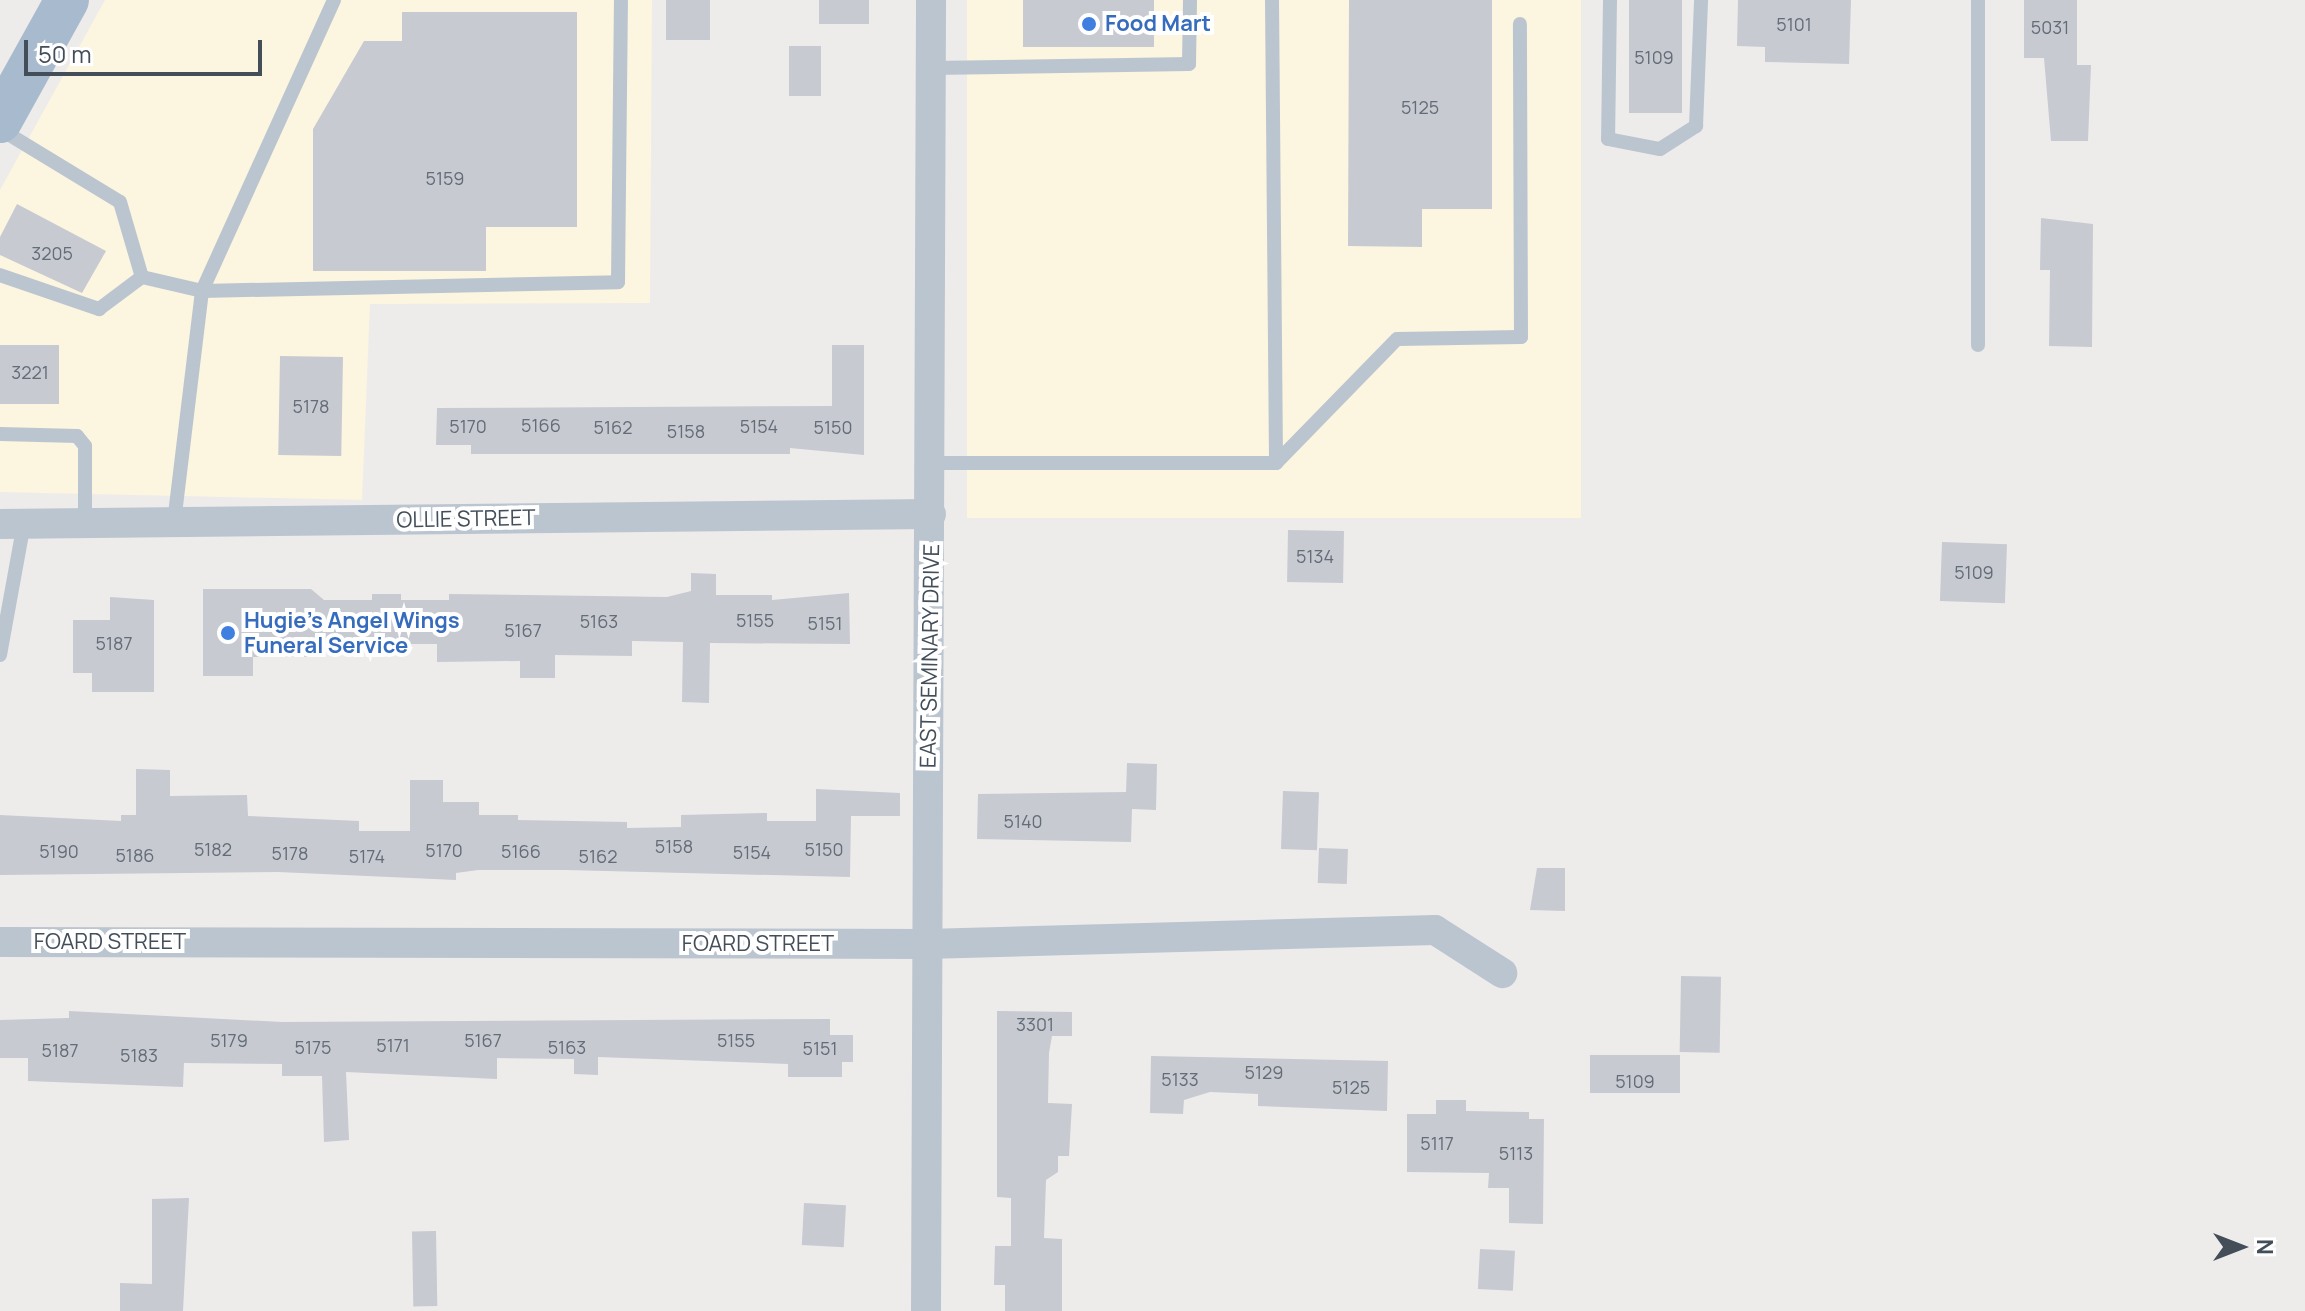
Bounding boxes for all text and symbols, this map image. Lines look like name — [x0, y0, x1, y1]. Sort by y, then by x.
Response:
place label: Food Mart — [1105, 11, 1211, 37]
house number: 5101 — [1776, 13, 1812, 35]
marker: Food Mart — [1080, 15, 1098, 33]
house number: 5031 — [2031, 16, 2069, 38]
scale bar — [28, 24, 266, 74]
text: 50 m — [38, 37, 92, 70]
house number: 5109 — [1634, 46, 1674, 68]
house number: 5125 — [1401, 96, 1439, 118]
house number: 5159 — [426, 167, 464, 189]
house number: 3205 — [31, 242, 73, 264]
house number: 3221 — [11, 361, 49, 383]
house number: 5178 — [293, 395, 329, 417]
house number: 5166 — [521, 414, 561, 436]
house number: 5170 — [449, 415, 487, 437]
house number: 5154 — [740, 415, 778, 437]
house number: 5162 — [594, 416, 632, 438]
house number: 5150 — [814, 416, 852, 438]
house number: 5158 — [667, 420, 705, 442]
street label: OLLIE STREET — [396, 505, 536, 533]
street label: EAST SEMINARY DRIVE — [915, 543, 945, 769]
house number: 5134 — [1296, 545, 1334, 567]
house number: 5109 — [1954, 561, 1994, 583]
place label: Hugie's Angel Wings Funeral Service — [244, 607, 459, 658]
house number: 5155 — [736, 609, 774, 631]
house number: 5163 — [580, 610, 618, 632]
house number: 5151 — [808, 612, 842, 634]
house number: 5167 — [504, 619, 542, 641]
marker: Hugie's Angel Wings Funeral Service — [219, 624, 237, 642]
house number: 5187 — [96, 632, 132, 654]
house number: 5140 — [1003, 810, 1043, 832]
house number: 5158 — [655, 835, 693, 857]
house number: 5182 — [194, 838, 232, 860]
house number: 5150 — [805, 838, 843, 860]
house number: 5170 — [425, 839, 463, 861]
house number: 5190 — [39, 840, 79, 862]
house number: 5166 — [501, 840, 541, 862]
house number: 5154 — [733, 841, 771, 863]
house number: 5178 — [272, 842, 308, 864]
house number: 5186 — [115, 844, 155, 866]
house number: 5174 — [349, 845, 385, 867]
house number: 5162 — [579, 845, 617, 867]
street label: FOARD STREET — [34, 929, 186, 955]
street label: FOARD STREET — [682, 931, 834, 957]
house number: 3301 — [1016, 1013, 1054, 1035]
house number: 5179 — [210, 1029, 248, 1051]
house number: 5167 — [464, 1029, 502, 1051]
house number: 5155 — [717, 1029, 755, 1051]
house number: 5171 — [376, 1034, 410, 1056]
house number: 5175 — [295, 1036, 331, 1058]
house number: 5163 — [548, 1036, 586, 1058]
house number: 5151 — [803, 1037, 837, 1059]
house number: 5187 — [42, 1039, 78, 1061]
house number: 5183 — [120, 1044, 158, 1066]
house number: 5129 — [1245, 1061, 1283, 1083]
house number: 5133 — [1161, 1068, 1199, 1090]
house number: 5109 — [1615, 1070, 1655, 1092]
house number: 5125 — [1332, 1076, 1370, 1098]
house number: 5117 — [1420, 1132, 1454, 1154]
house number: 5113 — [1499, 1142, 1533, 1164]
north arrow — [2201, 1207, 2281, 1287]
text: N — [2250, 1239, 2280, 1255]

